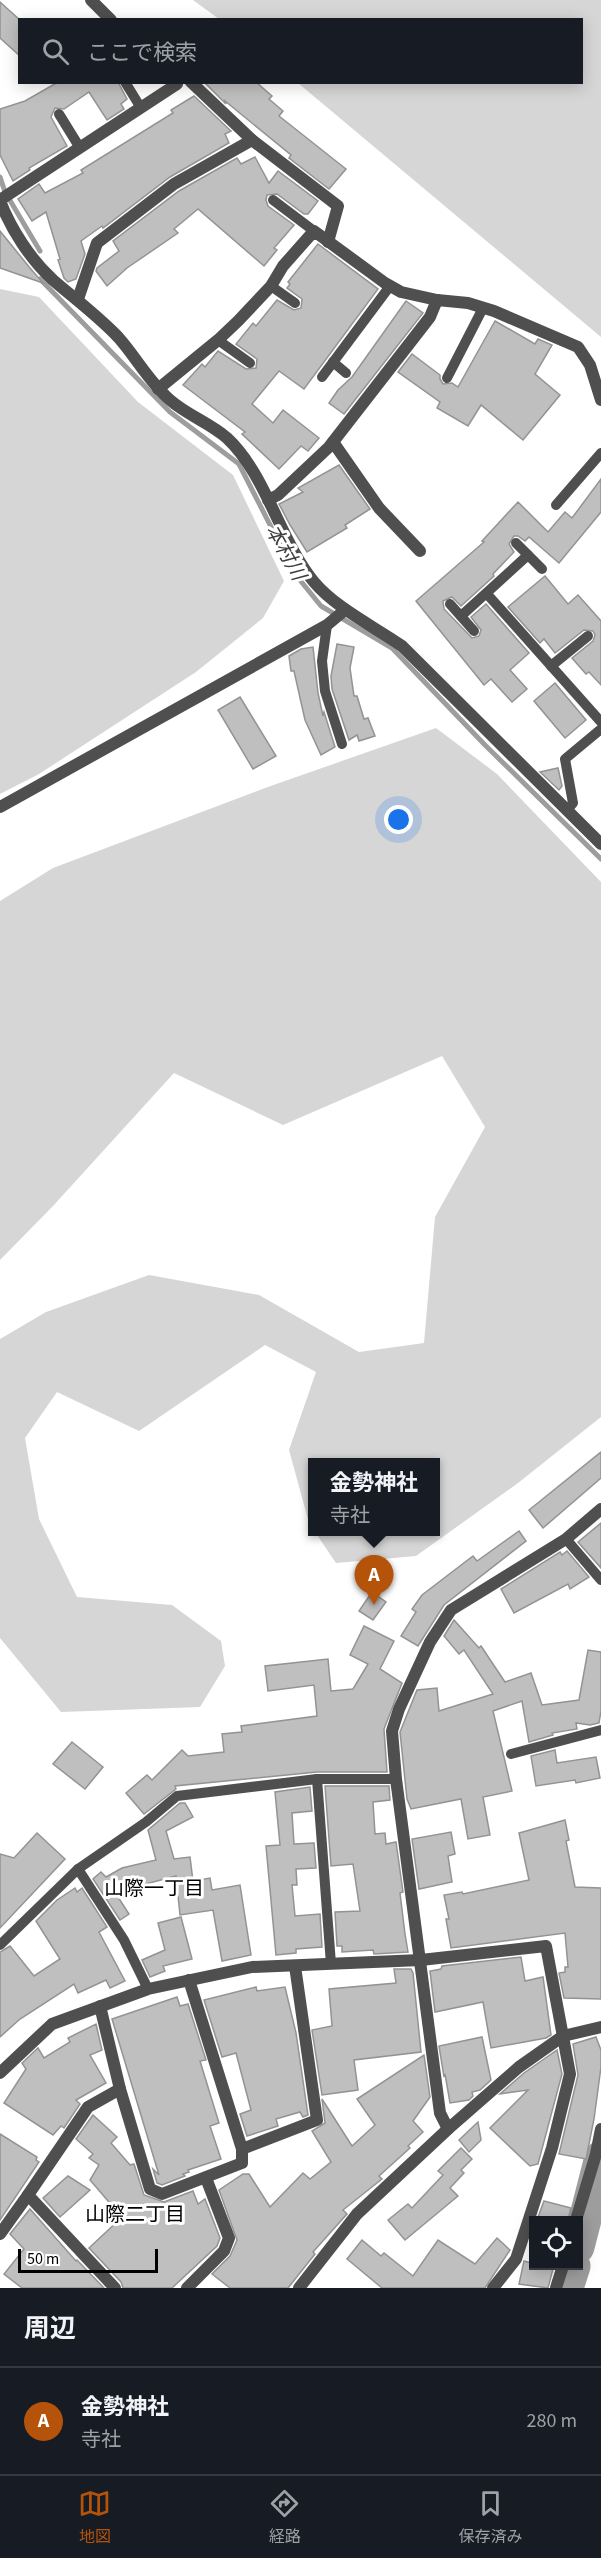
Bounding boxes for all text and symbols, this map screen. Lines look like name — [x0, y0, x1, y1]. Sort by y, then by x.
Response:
search box — [18, 18, 583, 84]
icon: search — [39, 35, 72, 68]
text: ここで検索 — [87, 37, 197, 69]
water label: 本村川 — [258, 519, 313, 587]
your location — [384, 805, 413, 834]
popup — [308, 1458, 440, 1536]
text: 金勢神社 — [330, 1467, 418, 1499]
text: 寺社 — [330, 1502, 370, 1530]
pin: A — [354, 1556, 394, 1605]
district label: 山際一丁目 — [104, 1875, 204, 1903]
district label: 山際二丁目 — [85, 2201, 185, 2229]
map controls — [529, 2216, 583, 2270]
button: locate — [529, 2216, 583, 2270]
scale bar — [18, 2246, 158, 2274]
text: 50 m — [27, 2248, 59, 2270]
text: 周辺 — [24, 2310, 76, 2347]
text: 金勢神社 — [81, 2391, 169, 2423]
text: A — [38, 2407, 49, 2435]
text: 280 m — [527, 2407, 577, 2435]
text: 寺社 — [81, 2426, 121, 2454]
tab: 地図 — [78, 2487, 111, 2548]
tab: 経路 — [268, 2487, 301, 2548]
tab: 保存済み — [458, 2487, 522, 2548]

